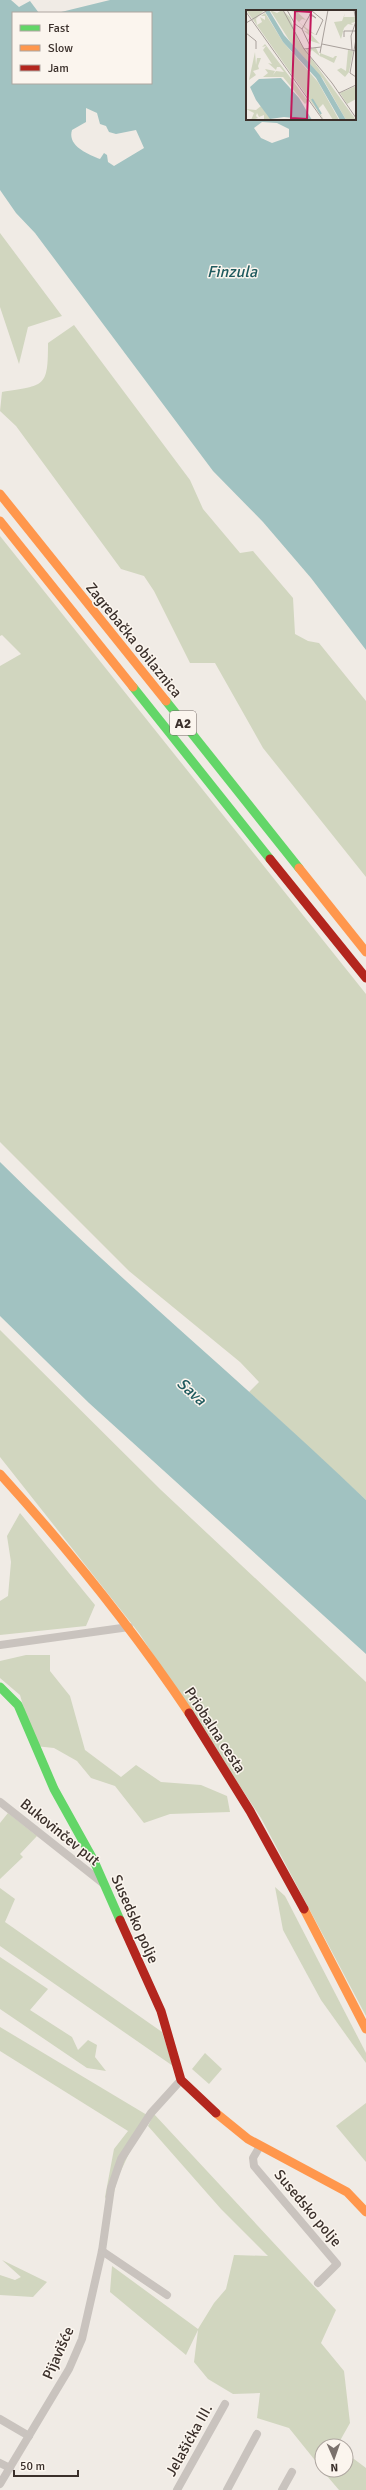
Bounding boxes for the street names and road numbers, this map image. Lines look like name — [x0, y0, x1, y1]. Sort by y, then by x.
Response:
street label: Zagrebačka obilaznica — [82, 579, 186, 701]
road number: A2 — [170, 711, 196, 735]
street label: Priobalna cesta — [181, 1684, 249, 1776]
street label: Bukovinčev put — [17, 1795, 103, 1869]
street label: Susedsko polje — [107, 1872, 163, 1966]
street label: Susedsko polje — [271, 2166, 345, 2250]
street label: Pijavišće — [38, 2324, 78, 2382]
street label: Jelašićka III. — [162, 2401, 216, 2479]

